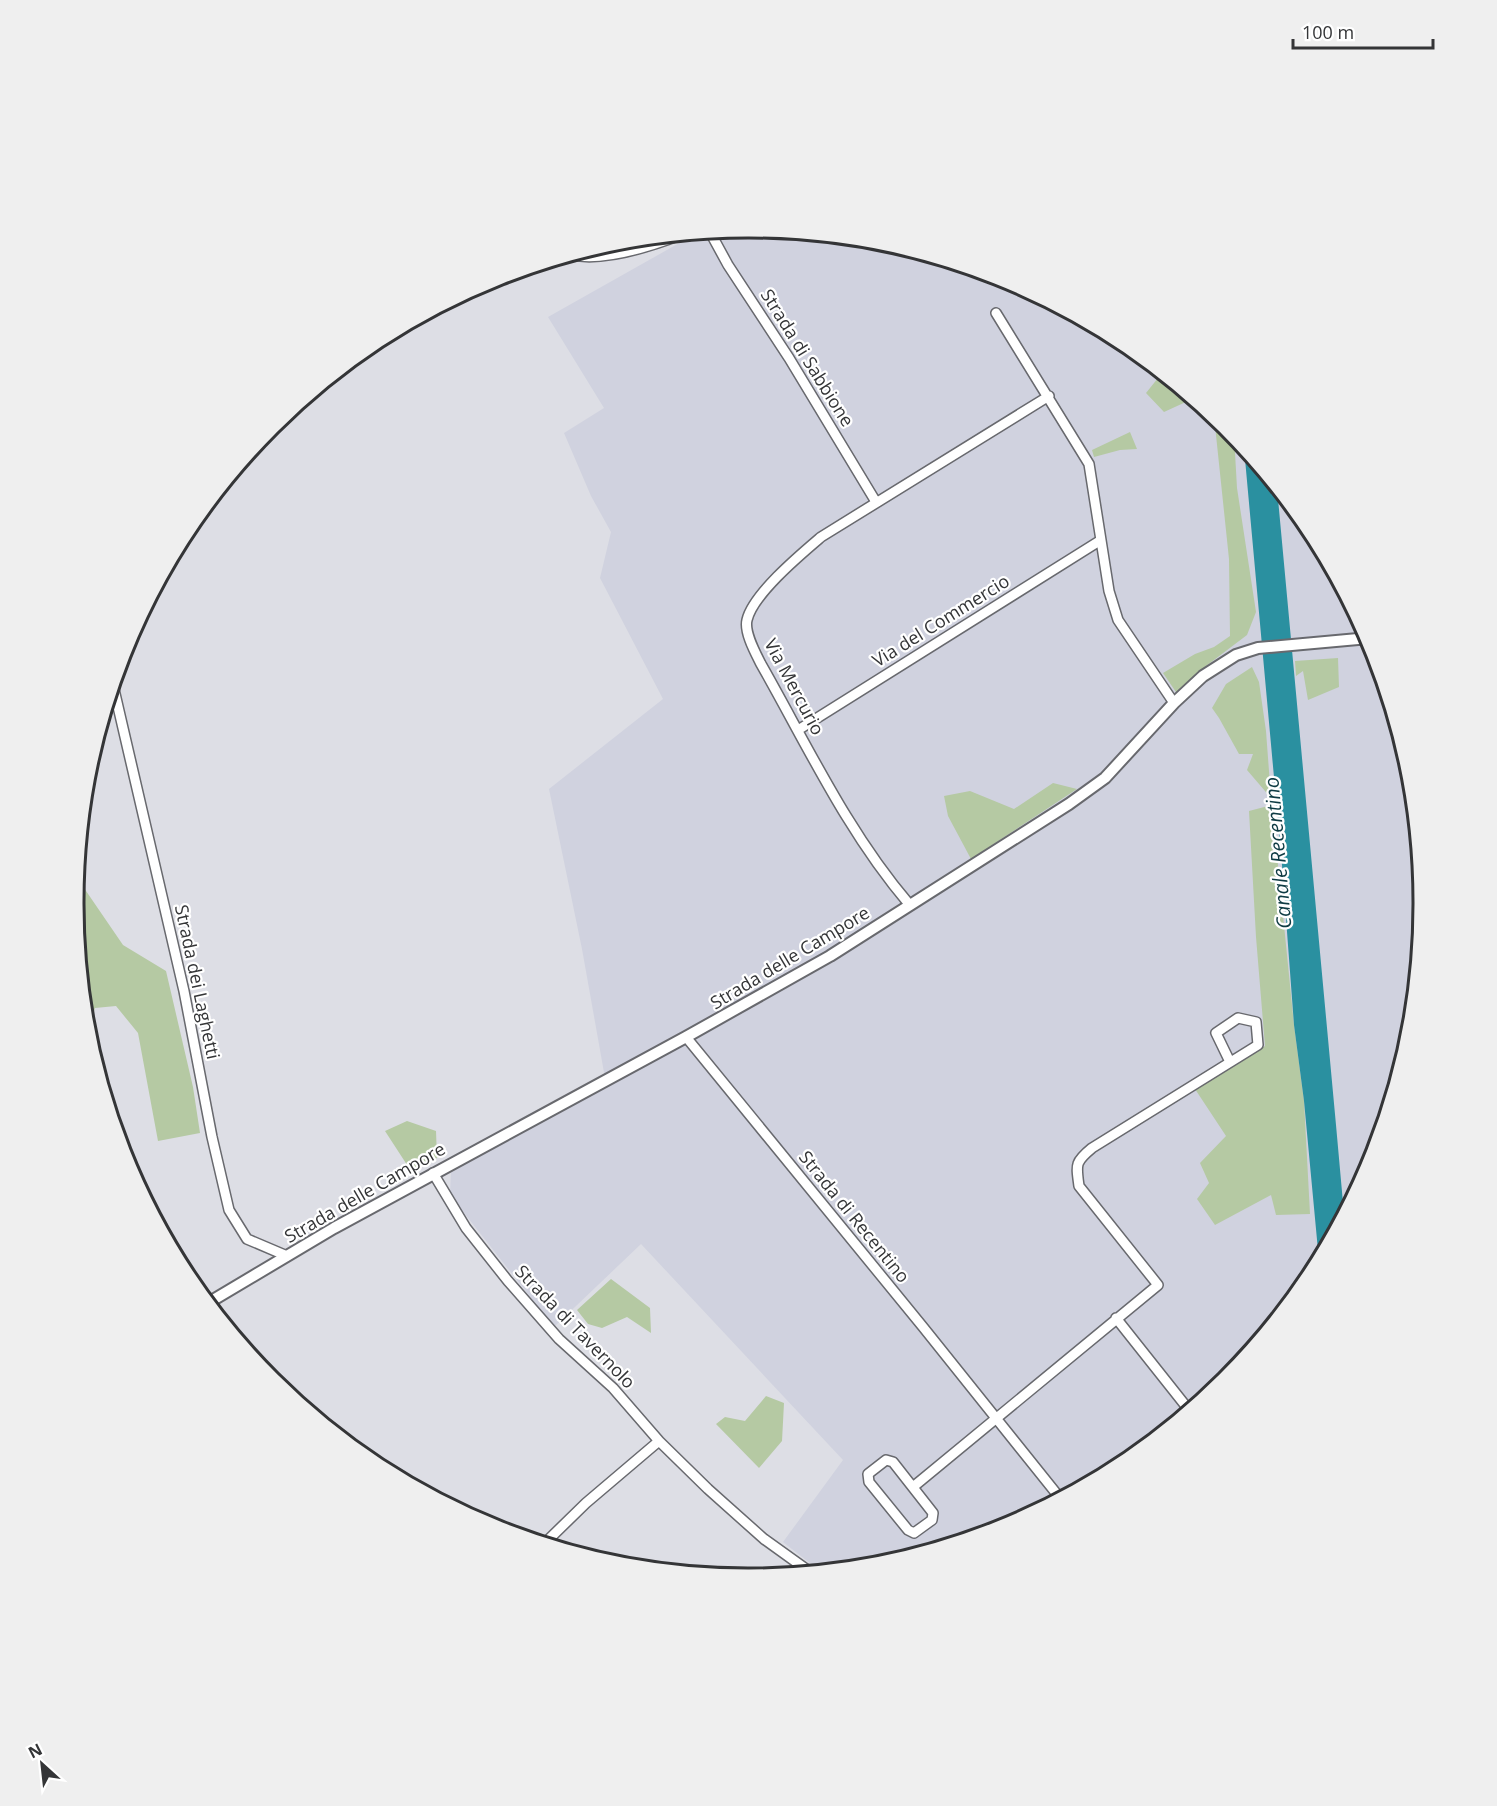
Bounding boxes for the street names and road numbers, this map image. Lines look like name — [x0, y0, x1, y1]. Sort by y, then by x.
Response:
street label: Strada di Sabbione — [756, 284, 860, 431]
street label: Via del Commercio — [867, 568, 1014, 672]
street label: Via Mercurio — [759, 634, 830, 739]
street label: Strada delle Campore — [705, 900, 874, 1014]
street label: Strada dei Laghetti — [170, 902, 226, 1061]
street label: Strada delle Campore — [280, 1136, 449, 1248]
street label: Strada di Recentino — [794, 1145, 916, 1287]
street label: Strada di Tavernolo — [510, 1259, 641, 1393]

